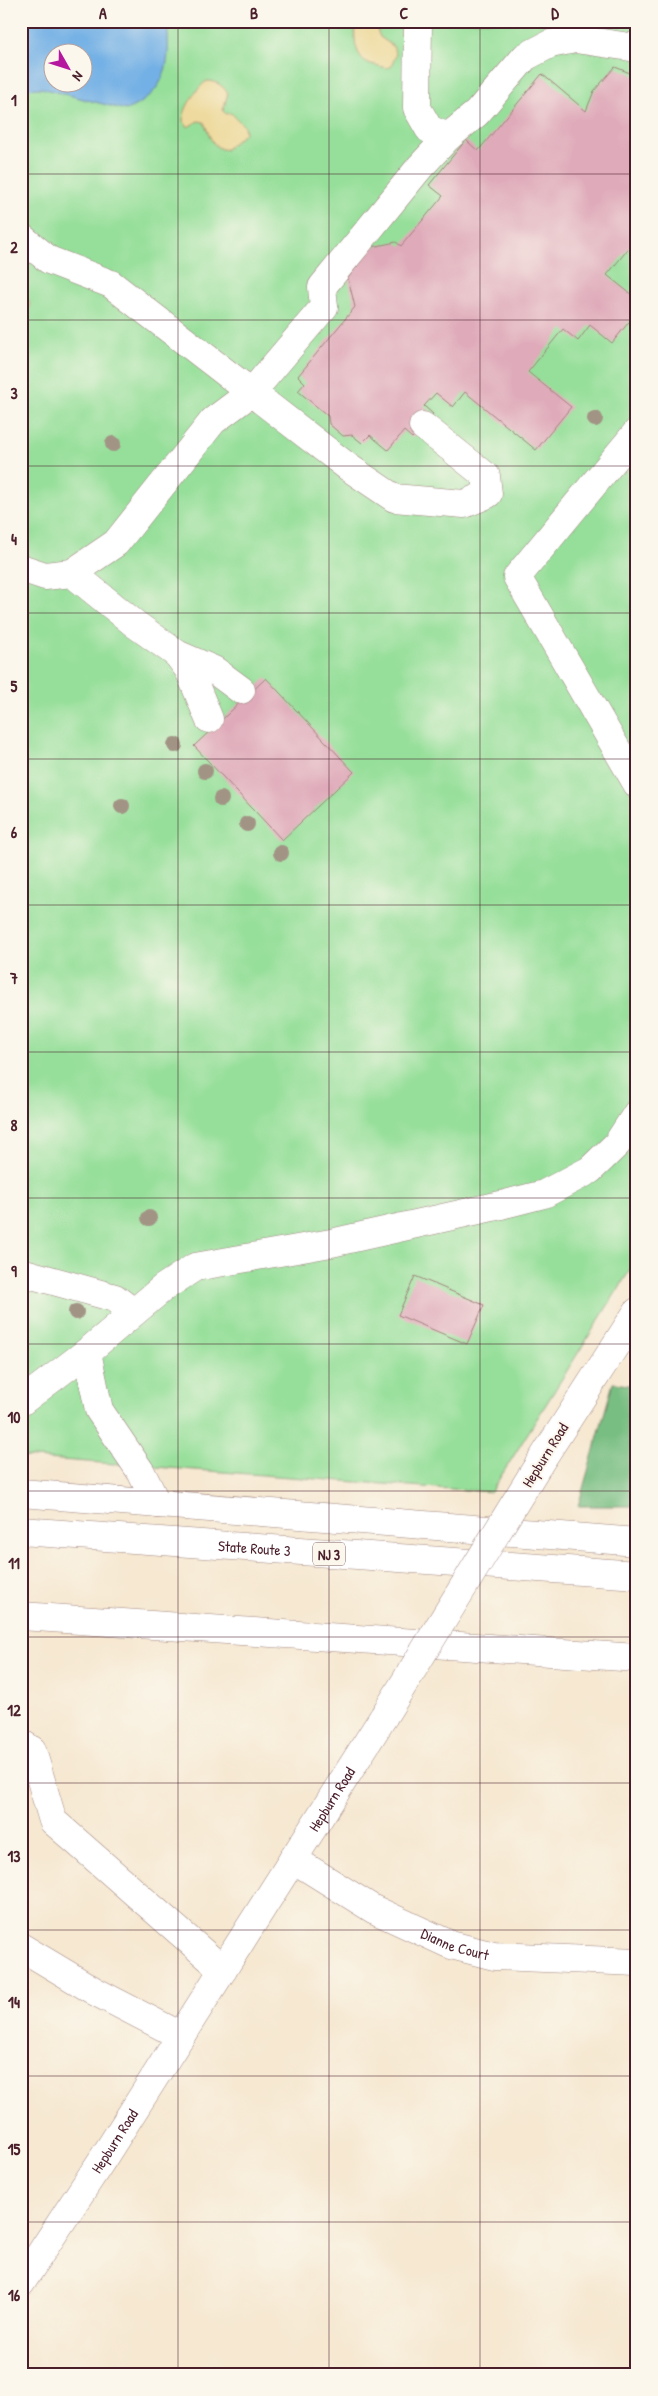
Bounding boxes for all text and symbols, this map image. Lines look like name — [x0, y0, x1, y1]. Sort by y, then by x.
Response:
text: A — [99, 2, 107, 24]
text: B — [250, 2, 258, 24]
text: C — [400, 2, 409, 24]
text: D — [551, 2, 559, 24]
north arrow — [42, 42, 92, 92]
text: N — [68, 68, 88, 86]
text: 1 — [11, 89, 17, 111]
text: 2 — [10, 236, 18, 258]
text: 3 — [10, 382, 18, 404]
text: 4 — [11, 528, 17, 550]
text: 5 — [11, 675, 18, 697]
text: 6 — [11, 821, 18, 843]
text: 7 — [9, 967, 18, 989]
text: 8 — [11, 1114, 18, 1136]
text: 9 — [11, 1260, 17, 1282]
text: 10 — [8, 1406, 20, 1428]
street label: Hepburn Road — [517, 1419, 573, 1491]
street label: State Route 3 — [217, 1535, 292, 1561]
road number: NJ 3 — [313, 1542, 345, 1566]
text: 11 — [8, 1552, 20, 1574]
text: 12 — [7, 1699, 21, 1721]
street label: Hepburn Road — [303, 1763, 360, 1835]
text: 13 — [8, 1845, 20, 1867]
street label: Dianne Court — [418, 1922, 492, 1965]
text: 14 — [8, 1991, 20, 2013]
street label: Hepburn Road — [86, 2105, 142, 2177]
text: 15 — [8, 2138, 21, 2160]
text: 16 — [8, 2284, 21, 2306]

